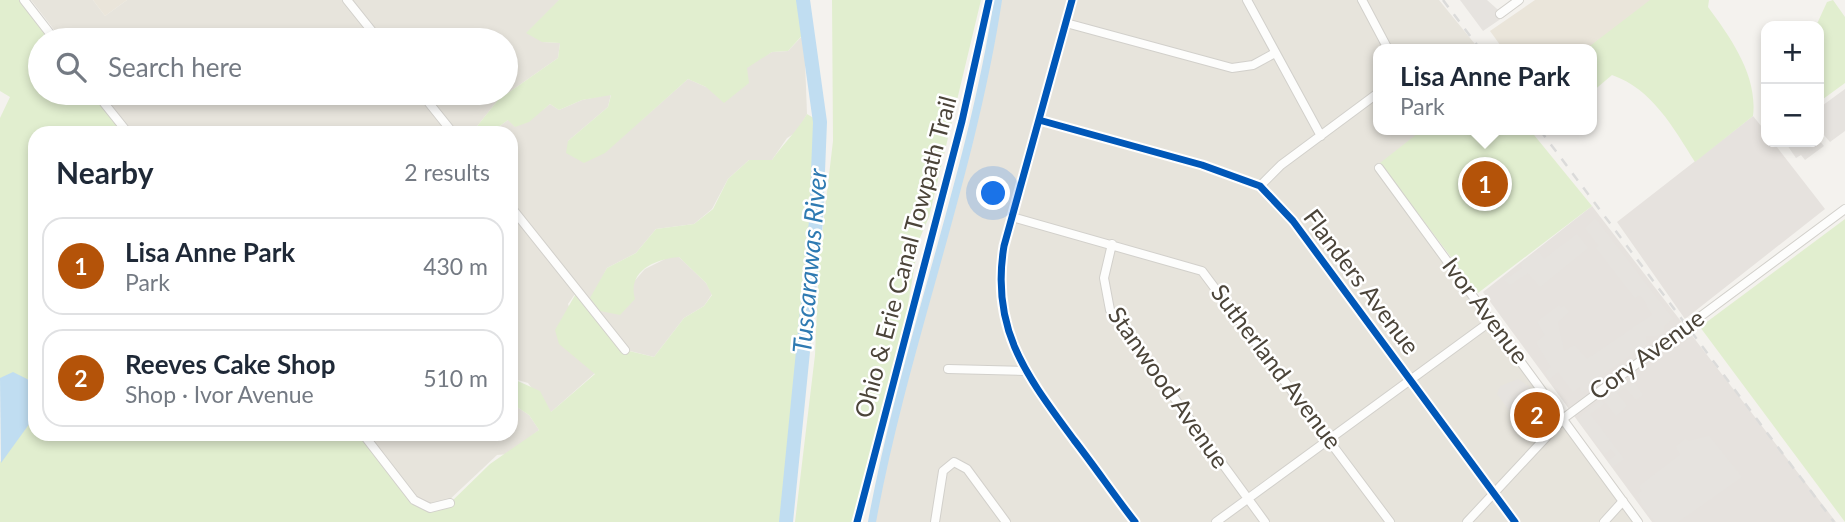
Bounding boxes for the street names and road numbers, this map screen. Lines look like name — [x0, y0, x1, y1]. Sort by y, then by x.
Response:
street label: Ohio & Erie Canal Towpath Trail — [848, 93, 962, 421]
street label: Flanders Avenue — [1298, 203, 1426, 359]
street label: Ivor Avenue — [1437, 251, 1535, 369]
street label: Sutherland Avenue — [1206, 278, 1349, 454]
street label: Stanwood Avenue — [1103, 301, 1236, 473]
street label: Cory Avenue — [1583, 302, 1709, 405]

